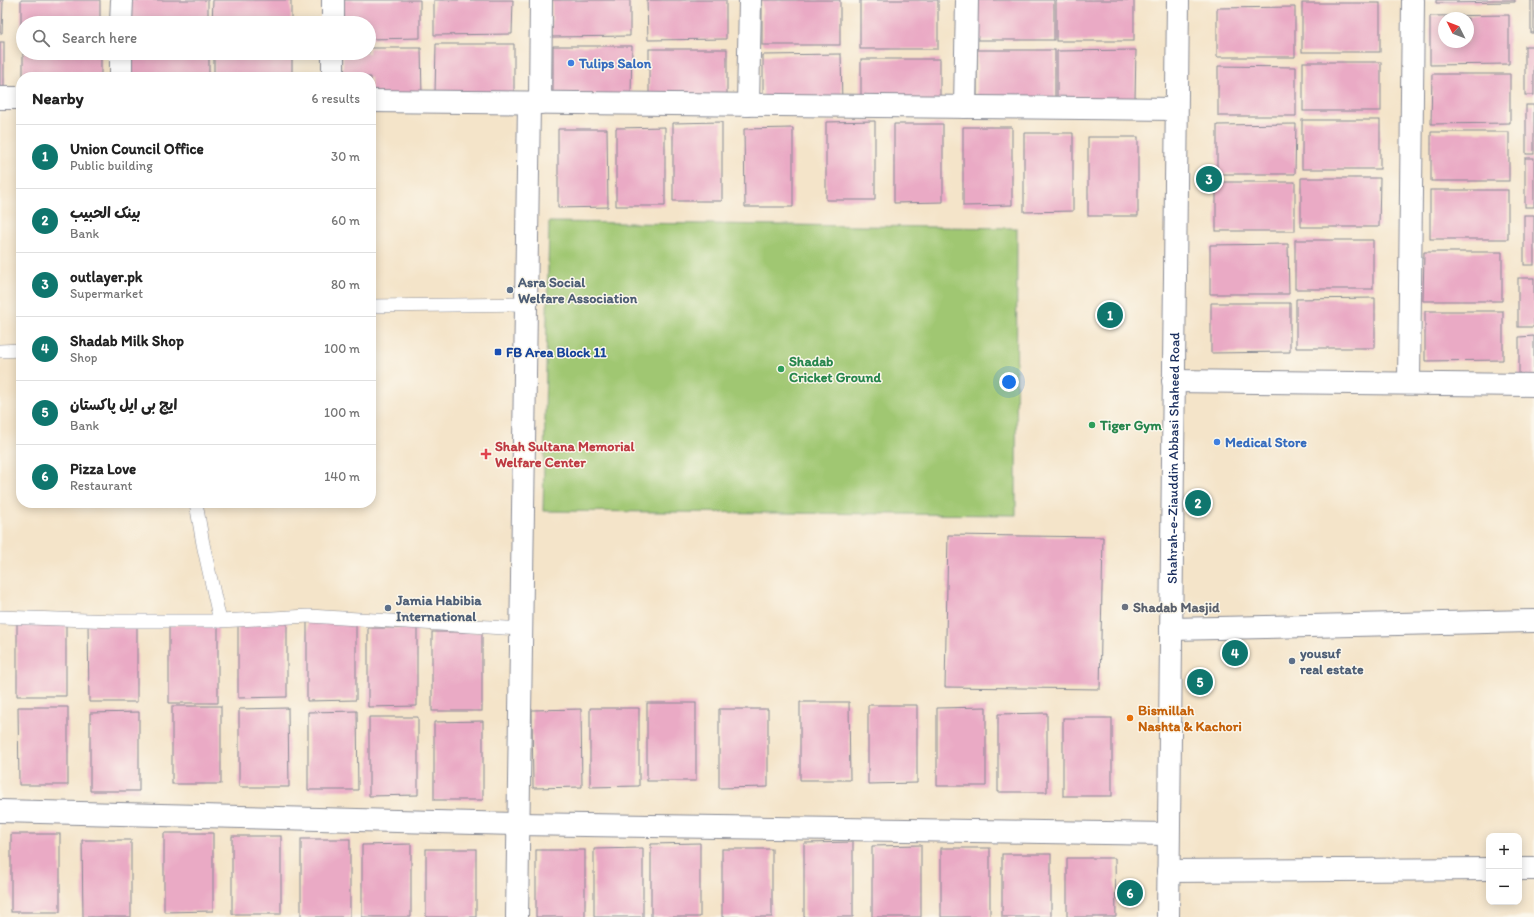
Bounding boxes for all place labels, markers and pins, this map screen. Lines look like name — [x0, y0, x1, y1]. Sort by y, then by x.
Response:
place label: Tulips Salon — [578, 55, 652, 72]
marker: Tulips Salon — [566, 58, 576, 68]
pin: 3 — [1196, 164, 1222, 194]
place label: Asra Social Welfare Association — [517, 274, 638, 307]
marker: Asra Social Welfare Association — [505, 285, 515, 295]
pin: 1 — [1097, 300, 1123, 330]
place label: FB Area Block 11 — [506, 344, 607, 361]
marker: FB Area Block 11 — [493, 347, 503, 357]
place label: Shadab Cricket Ground — [789, 353, 881, 386]
marker: Shadab Cricket Ground — [776, 364, 786, 374]
place label: Tiger Gym — [1099, 417, 1162, 434]
marker: Tiger Gym — [1087, 420, 1097, 430]
place label: Medical Store — [1225, 434, 1307, 451]
marker: Medical Store — [1212, 437, 1222, 447]
place label: Shah Sultana Memorial Welfare Center — [495, 438, 635, 471]
marker: Shah Sultana Memorial Welfare Center — [480, 448, 492, 460]
pin: 2 — [1185, 488, 1211, 518]
place label: Jamia Habibia International — [395, 592, 482, 625]
place label: Shadab Masjid — [1133, 599, 1220, 616]
marker: Shadab Masjid — [1120, 602, 1130, 612]
marker: Jamia Habibia International — [383, 603, 393, 613]
pin: 4 — [1222, 638, 1248, 668]
place label: yousuf real estate — [1300, 645, 1364, 678]
marker: yousuf real estate — [1287, 656, 1297, 666]
pin: 5 — [1187, 667, 1213, 697]
place label: Bismillah Nashta & Kachori — [1138, 702, 1242, 735]
marker: Bismillah Nashta & Kachori — [1125, 713, 1135, 723]
pin: 6 — [1117, 878, 1143, 908]

